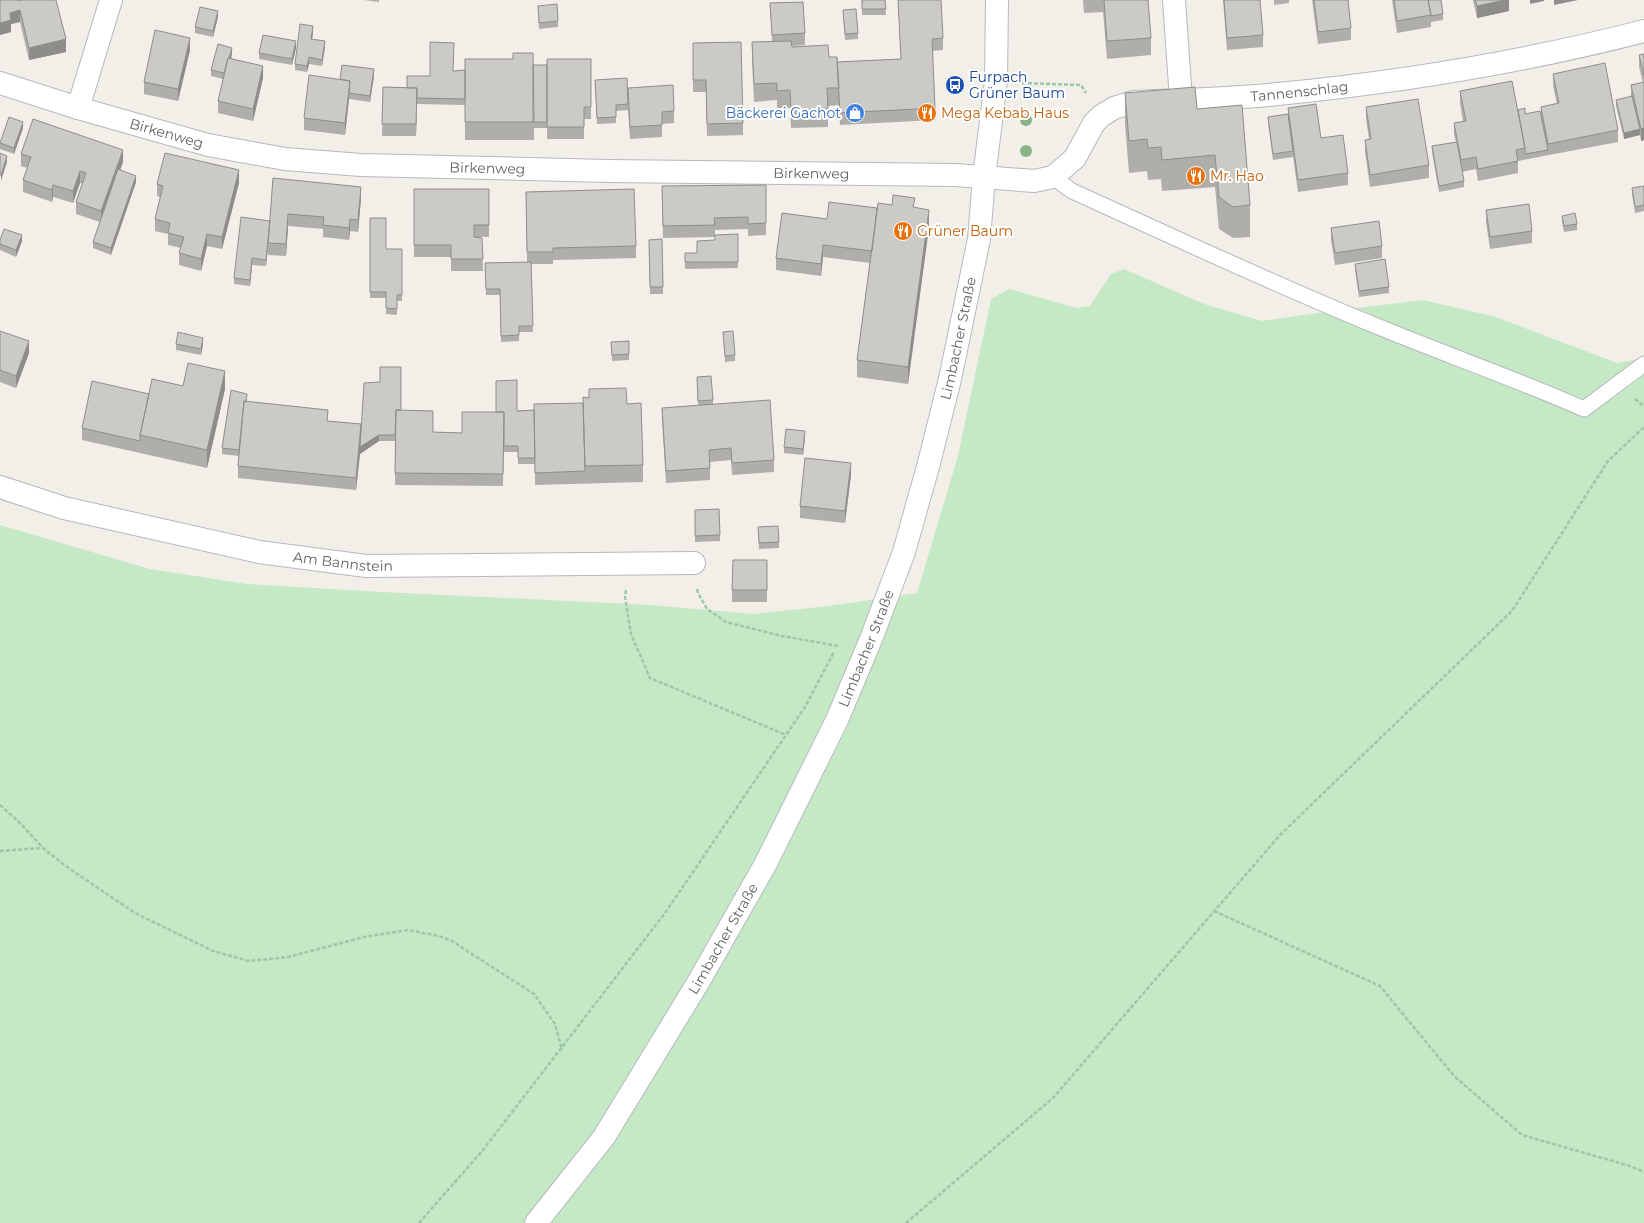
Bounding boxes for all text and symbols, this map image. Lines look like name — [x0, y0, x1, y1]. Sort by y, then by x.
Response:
place label: Furpach Grüner Baum — [969, 68, 1065, 102]
bus stop icon: Furpach Grüner Baum — [944, 74, 966, 96]
street label: Tannenschlag — [1250, 77, 1349, 105]
shop icon: Bäckerei Gachot — [844, 102, 866, 124]
restaurant icon: Mega Kebab Haus — [916, 102, 938, 124]
place label: Bäckerei Gachot — [726, 104, 841, 122]
place label: Mega Kebab Haus — [941, 104, 1069, 122]
street label: Birkenweg — [128, 114, 206, 152]
street label: Birkenweg — [449, 158, 526, 178]
street label: Birkenweg — [773, 164, 849, 183]
restaurant icon: Mr. Hao — [1185, 165, 1207, 187]
place label: Mr. Hao — [1210, 167, 1264, 185]
restaurant icon: Grüner Baum — [892, 220, 914, 242]
place label: Grüner Baum — [917, 222, 1013, 240]
street label: Limbacher Straße — [936, 275, 980, 402]
street label: Am Bannstein — [292, 548, 393, 575]
street label: Limbacher Straße — [834, 587, 898, 710]
street label: Limbacher Straße — [684, 880, 762, 997]

